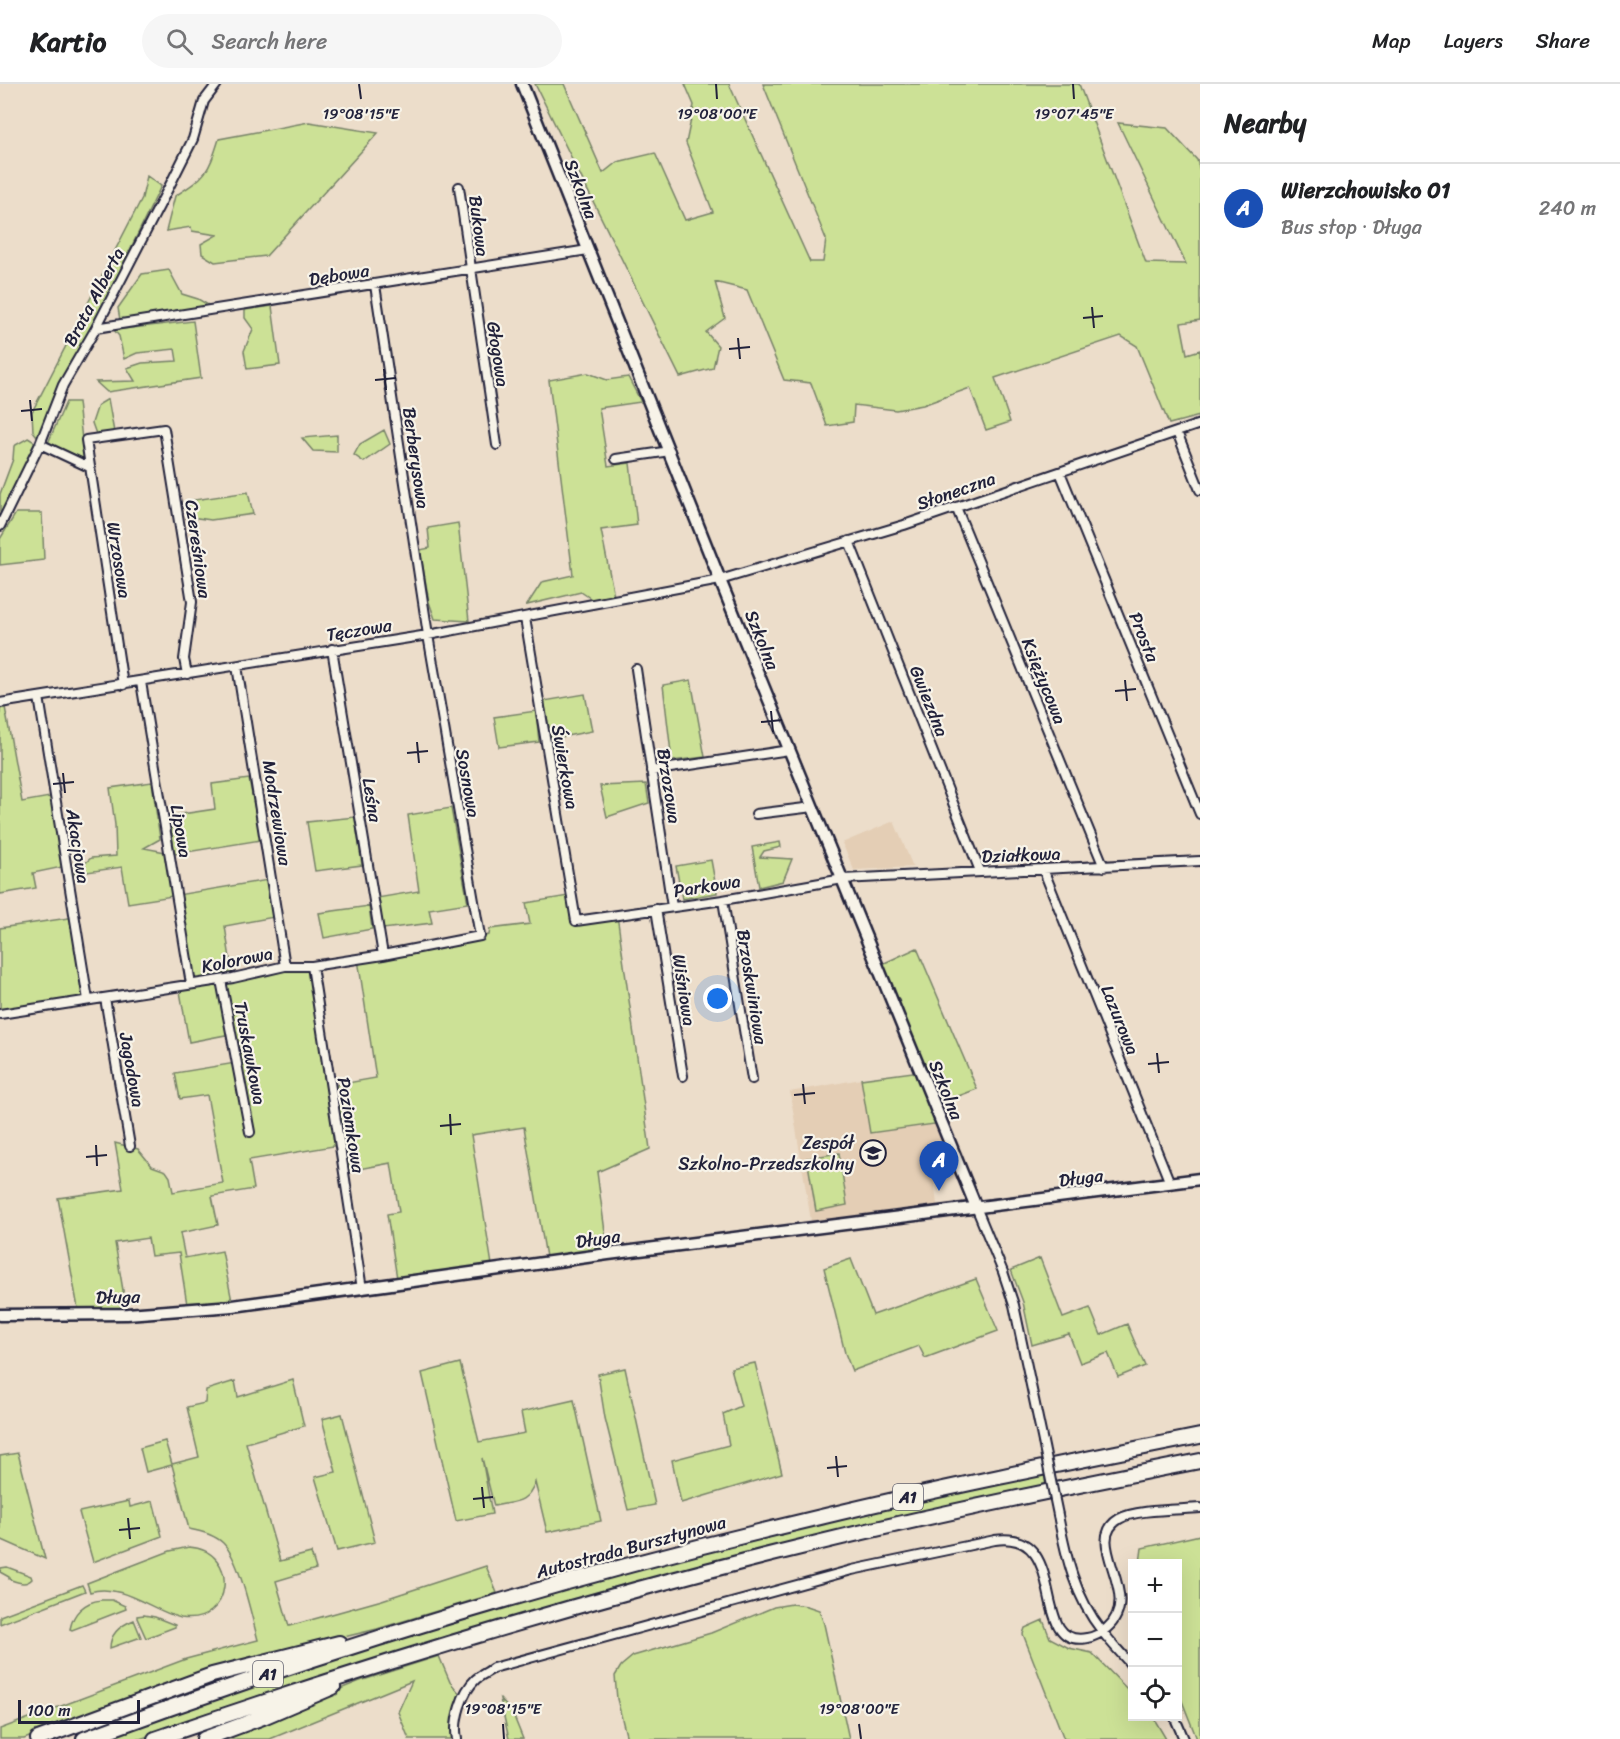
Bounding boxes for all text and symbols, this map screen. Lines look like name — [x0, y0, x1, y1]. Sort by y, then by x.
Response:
search box — [142, 14, 562, 68]
text: Kartio — [30, 17, 106, 66]
text: Search here — [211, 22, 327, 61]
text: Map — [1372, 22, 1411, 60]
text: Layers — [1444, 22, 1503, 60]
text: Share — [1536, 22, 1590, 60]
icon: search — [163, 25, 196, 58]
text: Nearby — [1224, 100, 1306, 146]
text: 19°08'15"E — [323, 101, 401, 127]
text: 19°08'00"E — [677, 101, 759, 127]
text: 19°07'45"E — [1035, 101, 1115, 127]
street label: Szkolna — [555, 154, 607, 225]
text: Wierzchowisko 01 — [1281, 171, 1450, 210]
text: A — [1237, 191, 1250, 226]
text: 240 m — [1539, 191, 1596, 226]
street label: Bukowa — [459, 194, 499, 258]
text: Bus stop · Długa — [1281, 210, 1422, 245]
street label: Brata Alberta — [54, 242, 134, 352]
street label: Dębowa — [307, 254, 372, 296]
street label: Głogowa — [477, 319, 519, 389]
street label: Berberysowa — [393, 405, 439, 511]
street label: Słoneczna — [912, 463, 1000, 519]
street label: Czereśniowa — [175, 498, 221, 601]
street label: Wrzosowa — [97, 519, 141, 601]
street label: Szkolna — [735, 605, 789, 676]
street label: Prosta — [1119, 607, 1169, 668]
street label: Tęczowa — [324, 609, 395, 651]
street label: Księżycowa — [1012, 633, 1076, 729]
street label: Gwiezdna — [900, 660, 958, 742]
street label: Świerkowa — [542, 722, 588, 812]
street label: Sosnowa — [446, 746, 490, 820]
street label: Brzozowa — [647, 746, 691, 826]
street label: Modrzewiowa — [253, 758, 301, 869]
street label: Leśna — [353, 775, 391, 825]
street label: Lipowa — [161, 802, 201, 860]
street label: Akacjowa — [56, 805, 100, 886]
street label: Działkowa — [981, 838, 1061, 872]
street label: Parkowa — [671, 865, 743, 907]
street label: Brzoskwiniowa — [727, 927, 777, 1048]
street label: Kolorowa — [199, 937, 275, 983]
street label: Wiśniowa — [663, 952, 705, 1028]
street label: Lazurowa — [1091, 980, 1149, 1060]
your location — [703, 984, 732, 1013]
street label: Truskawkowa — [224, 999, 276, 1107]
street label: Jagodowa — [110, 1029, 154, 1110]
street label: Szkolna — [919, 1055, 973, 1126]
street label: Poziomkowa — [328, 1075, 375, 1176]
place label: Zespół Szkolno-Przedszkolny — [678, 1127, 855, 1180]
school or university icon: Zespół Szkolno-Przedszkolny — [858, 1138, 888, 1168]
pin: A — [920, 1142, 958, 1191]
street label: Długa — [1057, 1159, 1106, 1197]
street label: Długa — [574, 1220, 623, 1258]
street label: Długa — [96, 1281, 141, 1313]
road number: A1 — [893, 1484, 923, 1510]
street label: Autostrada Bursztynowa — [531, 1506, 731, 1588]
map controls — [1128, 1559, 1182, 1721]
button: + — [1128, 1559, 1182, 1613]
button: − — [1128, 1613, 1182, 1667]
road number: A1 — [253, 1661, 283, 1687]
button: locate — [1128, 1667, 1182, 1721]
text: 100 m — [27, 1696, 71, 1725]
text: 19°08'15"E — [465, 1696, 543, 1722]
text: 19°08'00"E — [819, 1696, 901, 1722]
scale bar — [18, 1697, 140, 1724]

